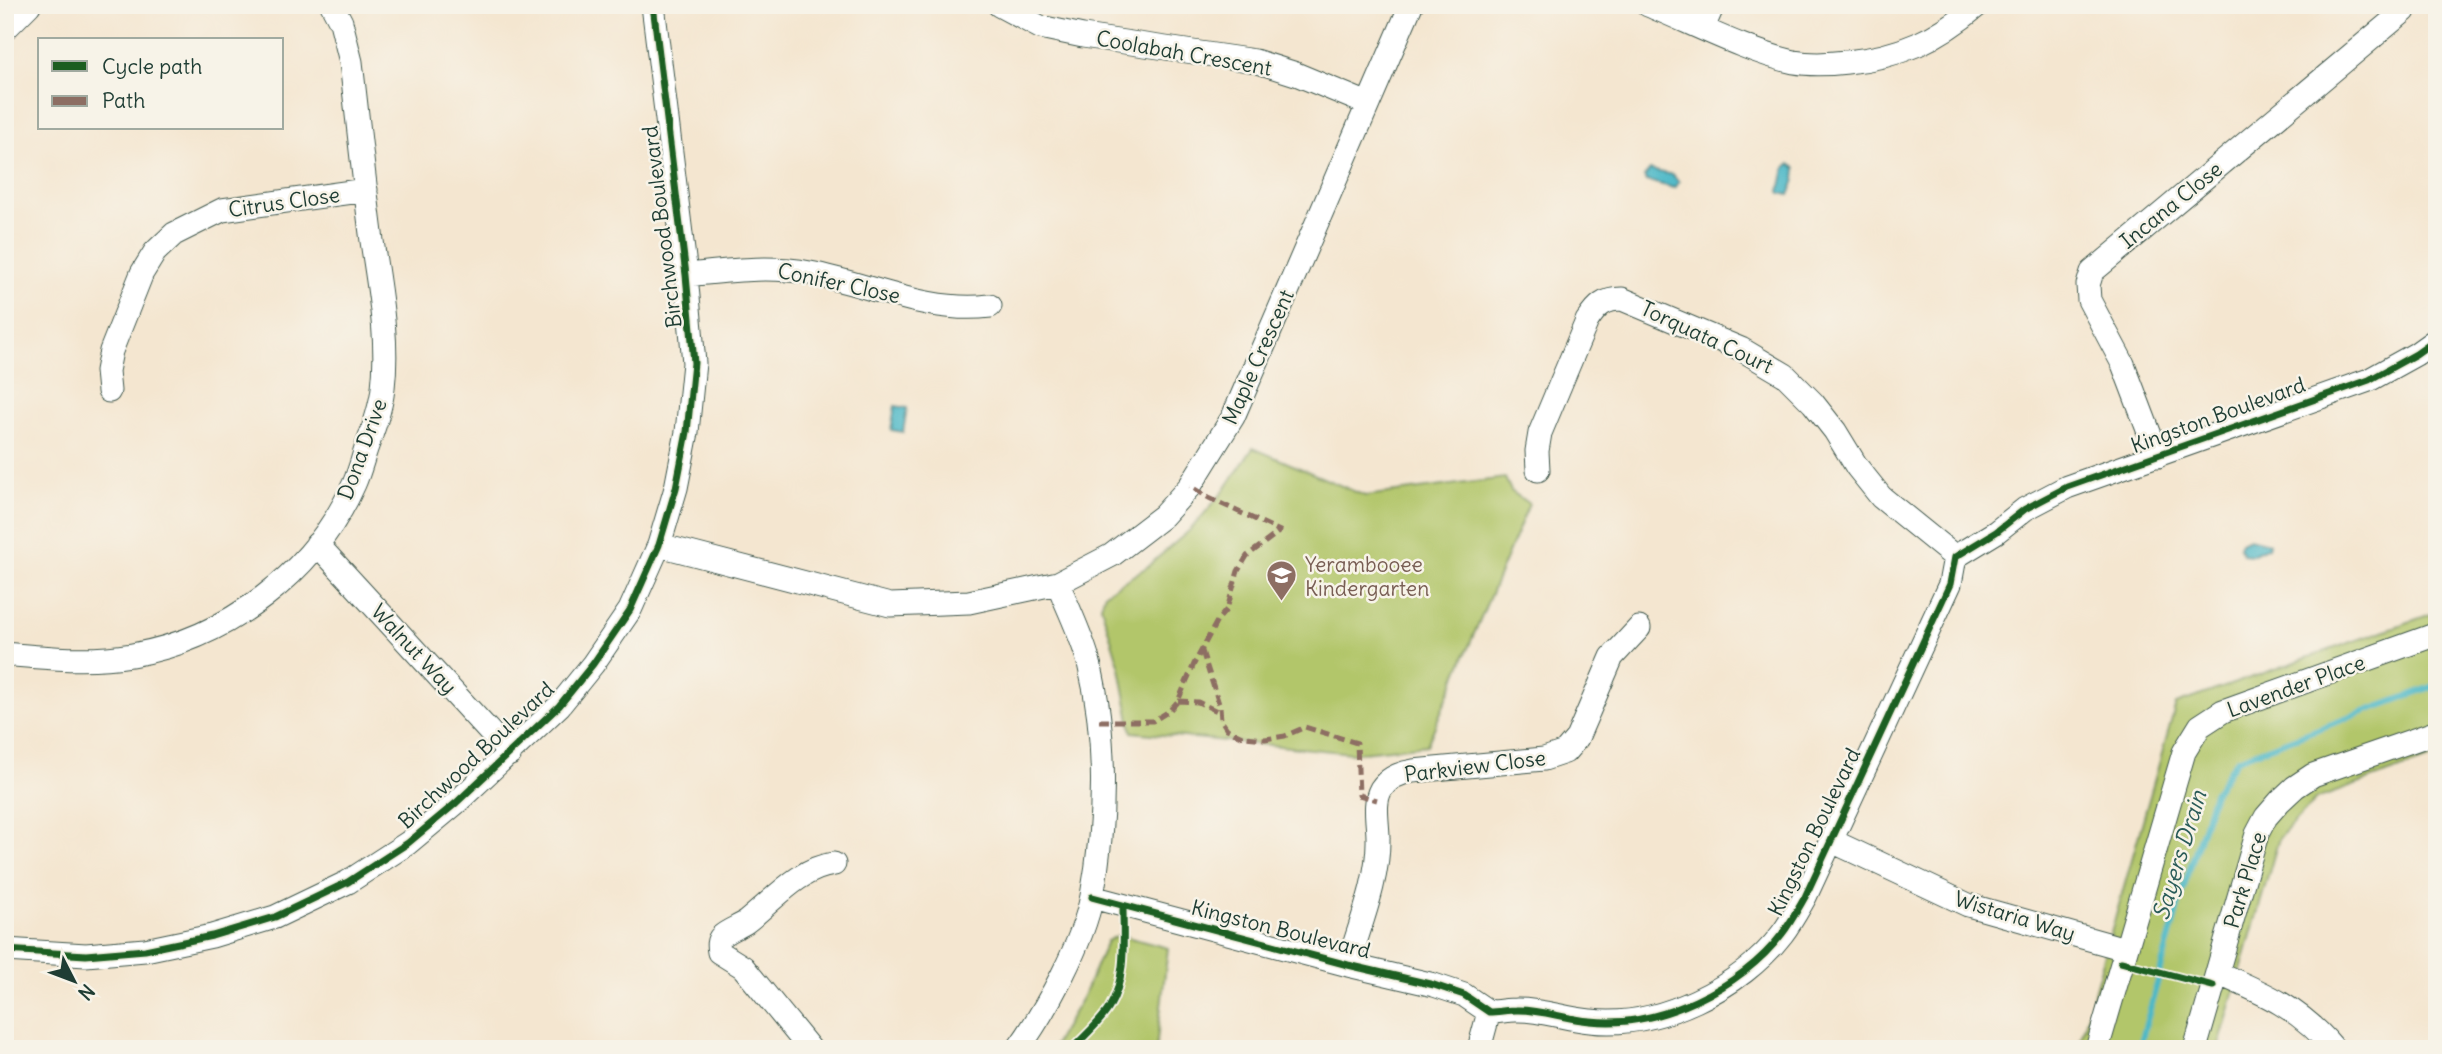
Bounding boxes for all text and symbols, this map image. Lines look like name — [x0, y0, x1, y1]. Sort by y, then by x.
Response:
street label: Coolabah Crescent — [1094, 24, 1274, 82]
legend — [38, 38, 284, 130]
text: Cycle path — [102, 53, 202, 80]
text: Path — [102, 87, 145, 114]
street label: Birchwood Boulevard — [636, 124, 688, 330]
street label: Incana Close — [2114, 155, 2228, 255]
street label: Citrus Close — [227, 181, 341, 223]
street label: Conifer Close — [775, 257, 903, 309]
street label: Maple Crescent — [1216, 285, 1300, 429]
street label: Torquata Court — [1637, 295, 1777, 379]
street label: Kingston Boulevard — [2127, 371, 2309, 459]
street label: Dona Drive — [331, 395, 393, 503]
place label: Yerambooee Kindergarten — [1305, 551, 1429, 602]
school or university icon: Yerambooee Kindergarten — [1265, 559, 1299, 603]
street label: Walnut Way — [365, 598, 463, 700]
street label: Lavender Place — [2223, 649, 2369, 723]
street label: Birchwood Boulevard — [392, 676, 560, 834]
street label: Parkview Close — [1403, 744, 1547, 788]
street label: Kingston Boulevard — [1762, 744, 1866, 920]
water label: Sayers Drain — [2146, 786, 2213, 923]
street label: Park Place — [2218, 829, 2272, 931]
street label: Wistaria Way — [1951, 885, 2079, 947]
street label: Kingston Boulevard — [1189, 894, 1373, 964]
north arrow — [38, 946, 108, 1016]
text: N — [73, 979, 100, 1005]

